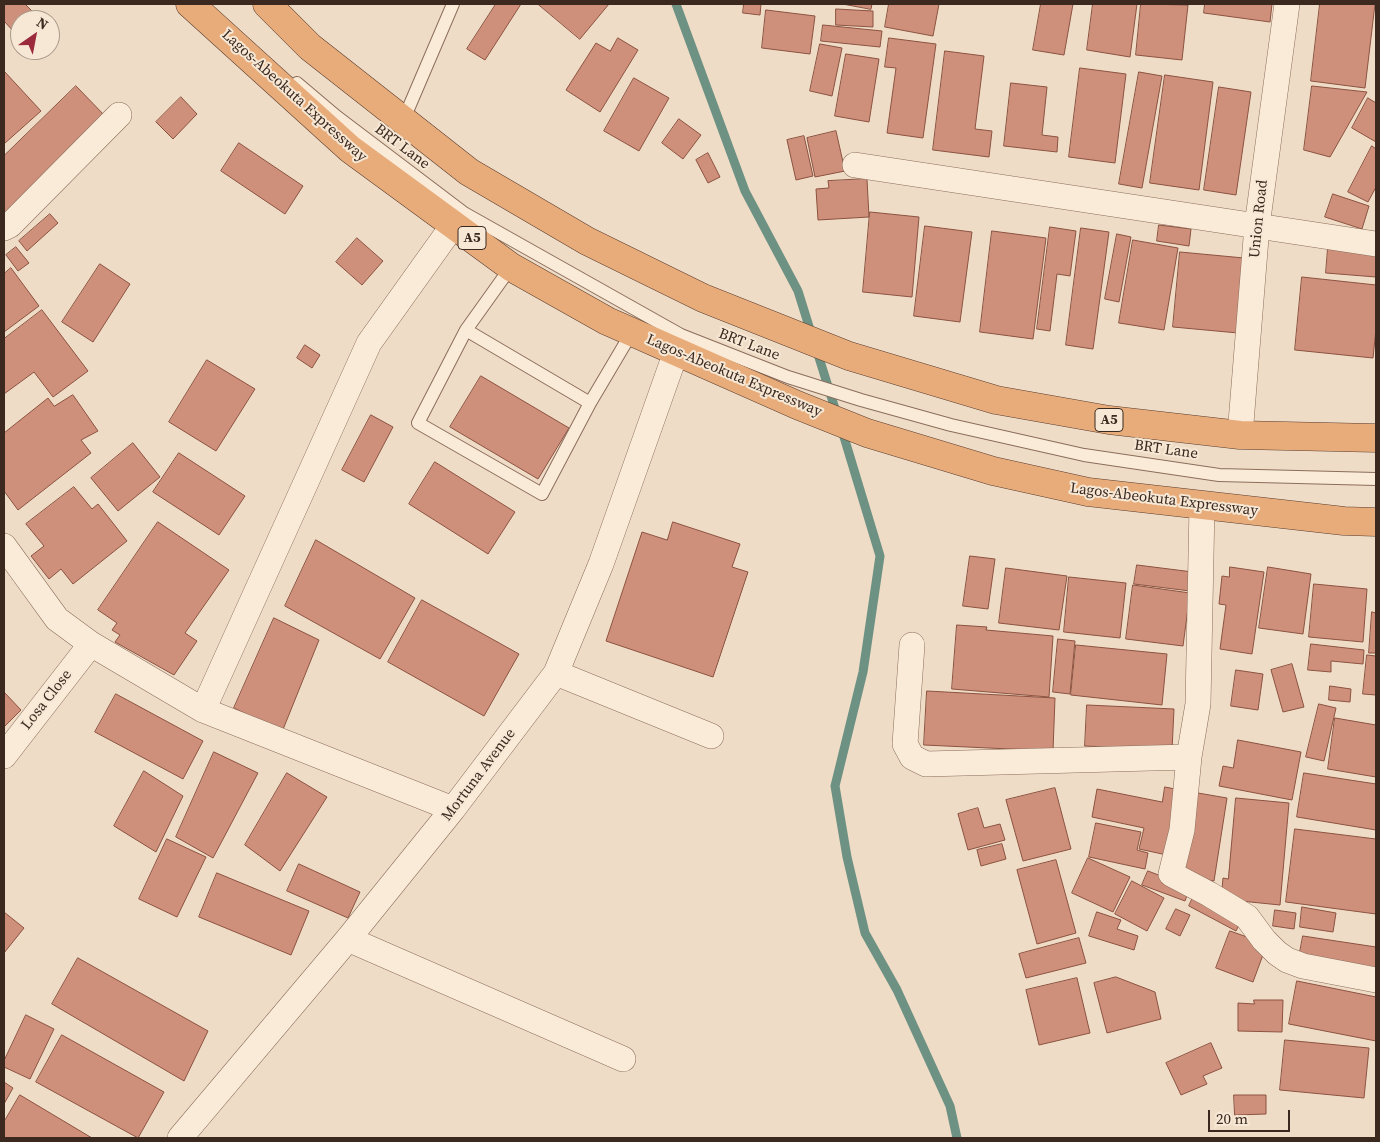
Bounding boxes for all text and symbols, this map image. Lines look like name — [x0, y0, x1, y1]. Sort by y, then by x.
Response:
north arrow — [10, 10, 60, 60]
text: N — [33, 12, 52, 34]
street label: Lagos-Abeokuta Expressway — [218, 26, 370, 166]
street label: BRT Lane — [371, 121, 433, 173]
street label: Union Road — [1246, 179, 1272, 259]
road number: A5 — [458, 227, 486, 250]
street label: BRT Lane — [716, 325, 782, 365]
street label: Lagos-Abeokuta Expressway — [644, 331, 824, 421]
road number: A5 — [1095, 408, 1123, 432]
street label: BRT Lane — [1133, 437, 1199, 463]
street label: Lagos-Abeokuta Expressway — [1069, 480, 1259, 520]
street label: Losa Close — [18, 666, 76, 734]
street label: Mortuna Avenue — [438, 725, 520, 825]
scale bar — [1210, 1100, 1292, 1132]
text: 20 m — [1216, 1108, 1248, 1129]

